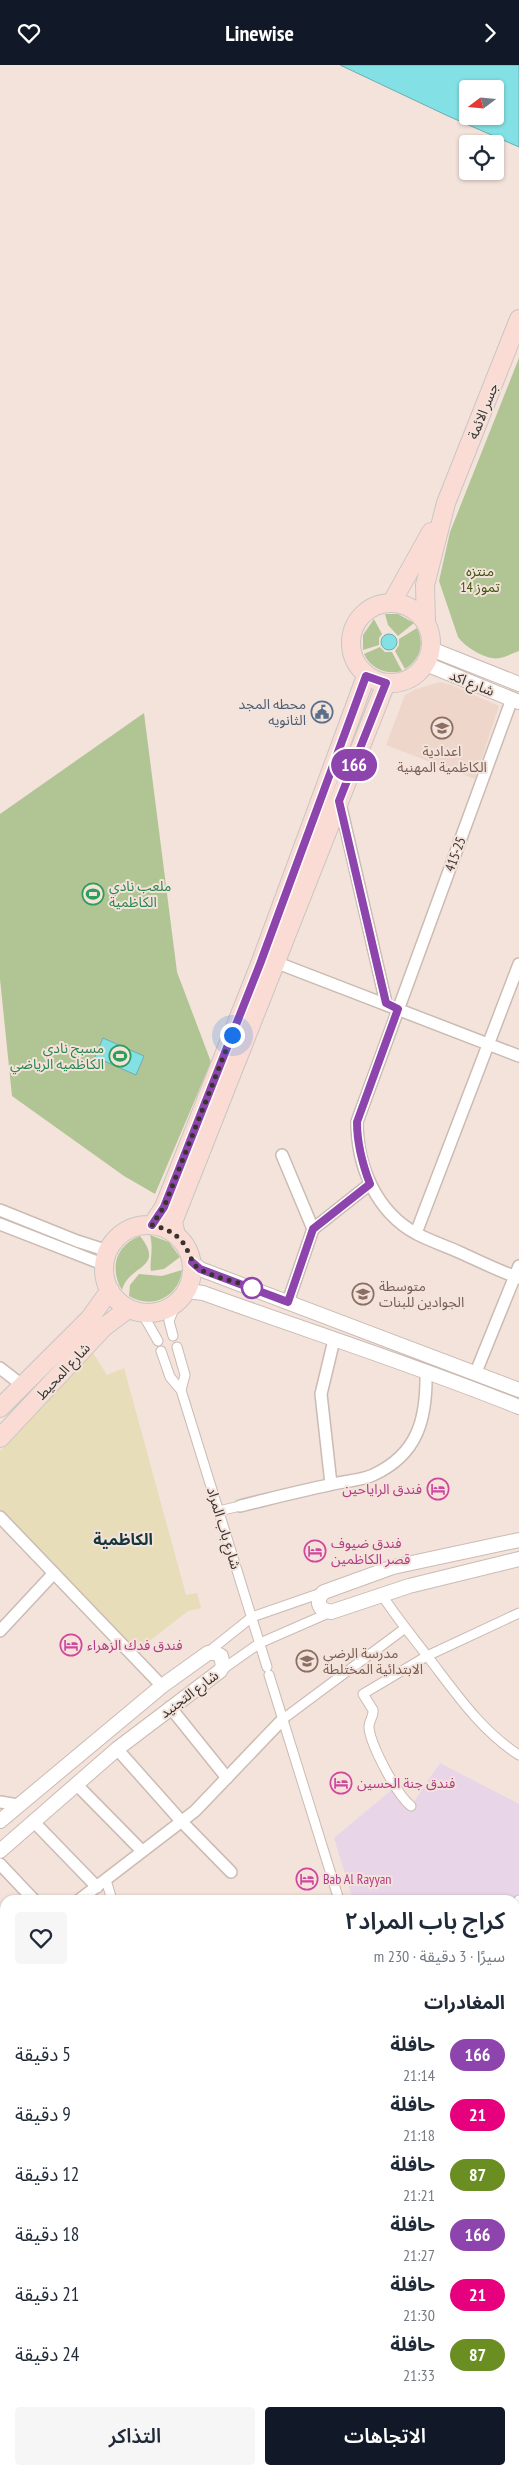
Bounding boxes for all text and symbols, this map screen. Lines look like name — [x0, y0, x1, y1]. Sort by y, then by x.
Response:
icon: heart — [15, 19, 43, 47]
text: Linewise — [225, 19, 294, 47]
icon: forward — [476, 19, 504, 47]
north arrow — [459, 80, 504, 125]
map controls — [459, 80, 504, 180]
button: locate — [459, 135, 504, 180]
street label: جسر الائمة — [464, 380, 502, 442]
park label: منتزه 14 تموز — [460, 562, 500, 596]
street label: شارع اكد — [446, 666, 497, 702]
place label: محطه المجد الثانويه — [239, 695, 306, 729]
public building icon: محطه المجد الثانويه — [310, 700, 334, 724]
school or university icon: اعدادية الكاظمية المهنية — [430, 716, 454, 740]
place label: اعدادية الكاظمية المهنية — [397, 742, 487, 776]
line badge: 166 — [325, 749, 383, 781]
text: 166 — [341, 753, 367, 776]
street label: 415-25 — [440, 834, 470, 874]
place label: ملعب نادي الكاظمية — [109, 877, 171, 911]
sports icon: ملعب نادي الكاظمية — [81, 882, 105, 906]
your location — [220, 1023, 245, 1048]
place label: مسبح نادي الكاظميه الرياضي — [10, 1039, 104, 1075]
sports icon: مسبح نادي الكاظميه الرياضي — [108, 1044, 132, 1068]
unlabelled marker — [241, 1277, 263, 1299]
place label: متوسطة الجوادين للبنات — [379, 1277, 464, 1311]
school or university icon: متوسطة الجوادين للبنات — [351, 1282, 375, 1306]
street label: شارع المحيط — [32, 1339, 95, 1404]
hotel icon: فندق الراياحين — [426, 1477, 450, 1501]
place label: فندق الراياحين — [342, 1480, 422, 1498]
street label: شارع باب المراد — [201, 1485, 245, 1572]
district label: الكاظمية — [93, 1529, 153, 1549]
place label: فندق ضيوف قصر الكاظمين — [331, 1534, 410, 1568]
hotel icon: فندق ضيوف قصر الكاظمين — [303, 1539, 327, 1563]
hotel icon: فندق فدك الزهراء — [59, 1633, 83, 1657]
place label: فندق فدك الزهراء — [87, 1636, 183, 1654]
place label: مدرسة الرضي الابتدائية المختلطة — [323, 1644, 423, 1678]
school or university icon: مدرسة الرضي الابتدائية المختلطة — [295, 1649, 319, 1673]
street label: شارع التجنيد — [156, 1666, 223, 1724]
hotel icon: فندق جنة الحسين — [329, 1771, 353, 1795]
place label: فندق جنة الحسين — [357, 1774, 455, 1792]
hotel icon: Bab Al Rayyan — [295, 1867, 319, 1891]
place label: Bab Al Rayyan — [323, 1870, 391, 1888]
text: كراج باب المراد٢ — [344, 1905, 505, 1936]
button: heart — [15, 1912, 67, 1964]
text: سيرًا · 3 دقيقة · 230 m — [374, 1946, 505, 1966]
text: المغادرات — [424, 1990, 505, 2014]
text: حافلة — [390, 2032, 435, 2056]
text: 5 دقيقة — [15, 2042, 71, 2066]
text: 166 — [465, 2043, 490, 2066]
text: 21:14 — [403, 2065, 435, 2085]
text: حافلة — [390, 2092, 435, 2116]
text: 9 دقيقة — [15, 2102, 71, 2126]
text: 21 — [469, 2103, 486, 2126]
text: 21:18 — [403, 2125, 435, 2145]
text: حافلة — [390, 2152, 435, 2176]
text: 12 دقيقة — [15, 2162, 79, 2186]
text: 87 — [469, 2163, 486, 2186]
text: 21:21 — [403, 2185, 435, 2205]
text: حافلة — [390, 2212, 435, 2236]
text: 18 دقيقة — [15, 2222, 79, 2246]
text: 166 — [465, 2223, 490, 2246]
text: 21:27 — [403, 2245, 435, 2265]
text: حافلة — [390, 2272, 435, 2296]
text: 21 دقيقة — [15, 2282, 79, 2306]
text: 21 — [469, 2283, 486, 2306]
text: 21:30 — [403, 2305, 435, 2325]
text: حافلة — [390, 2332, 435, 2356]
text: 24 دقيقة — [15, 2342, 79, 2366]
text: 87 — [469, 2343, 486, 2366]
text: 21:33 — [403, 2365, 435, 2385]
button: التذاكر — [15, 2407, 255, 2465]
button: الاتجاهات — [265, 2407, 505, 2465]

